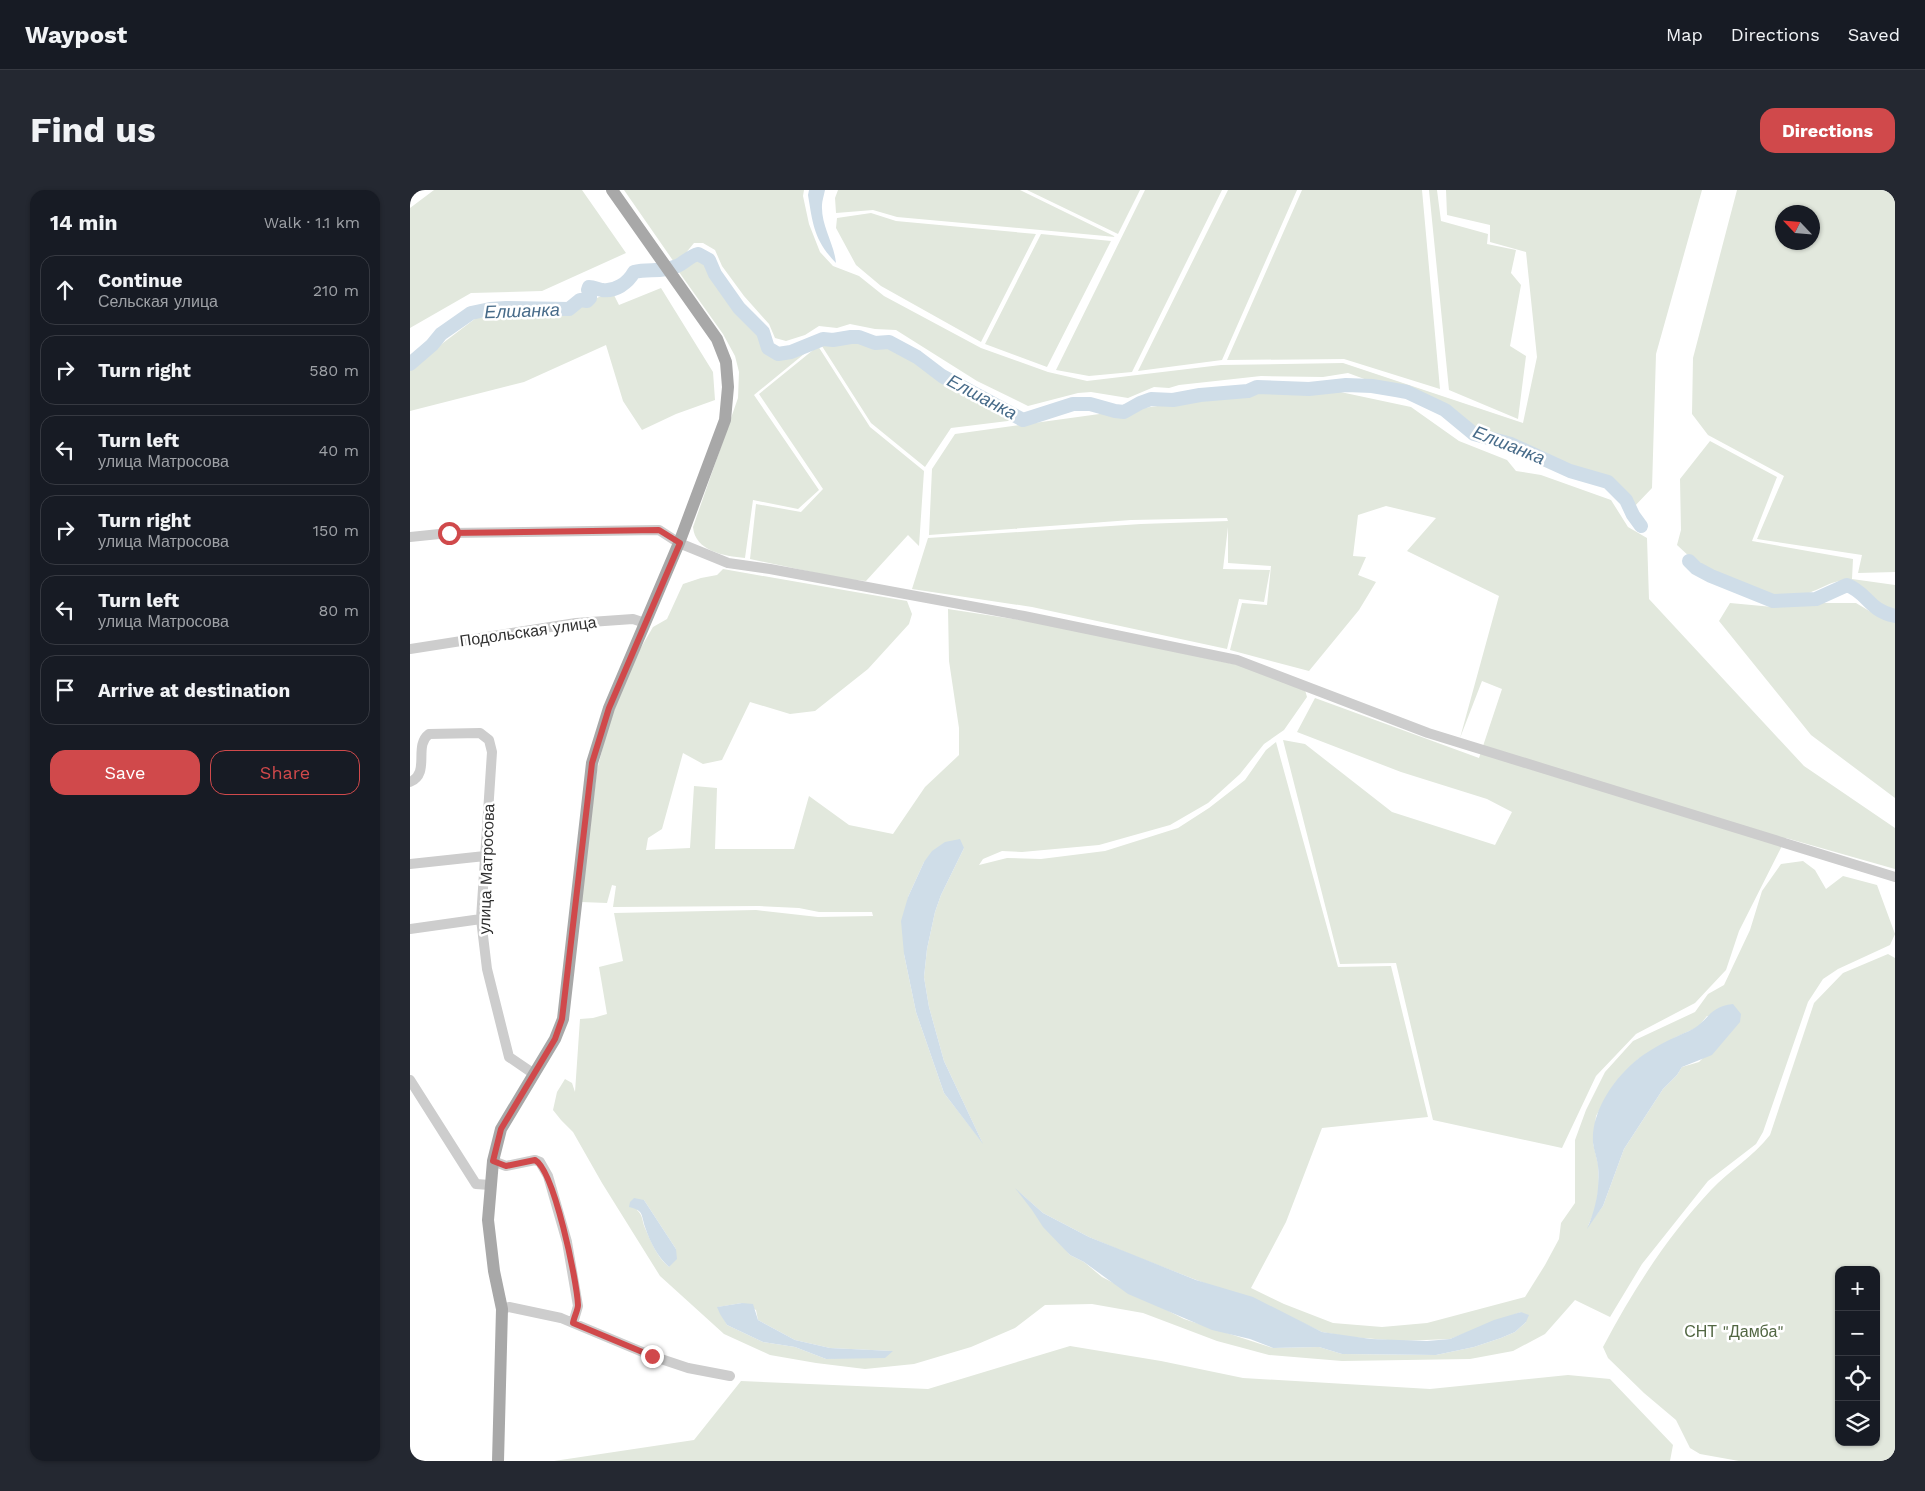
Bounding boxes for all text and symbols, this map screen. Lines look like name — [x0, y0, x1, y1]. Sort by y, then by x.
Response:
text: Waypost — [25, 21, 127, 49]
text: Map — [1666, 24, 1703, 45]
text: Directions — [1731, 24, 1820, 45]
text: Saved — [1848, 24, 1900, 45]
button: Directions — [1760, 108, 1895, 153]
text: Find us — [30, 109, 156, 151]
north arrow — [1775, 205, 1820, 250]
text: 14 min — [50, 210, 118, 235]
text: Walk · 1.1 km — [264, 213, 360, 232]
text: Continue — [98, 269, 182, 292]
icon: ahead — [51, 276, 79, 304]
text: 210 m — [313, 281, 359, 300]
text: Сельская улица — [98, 292, 218, 311]
water label: Елшанка — [484, 299, 560, 322]
icon: right — [51, 356, 79, 384]
text: Turn right — [98, 359, 191, 382]
text: 580 m — [309, 361, 359, 380]
water label: Елшанка — [944, 370, 1021, 424]
water label: Елшанка — [1470, 421, 1548, 468]
text: Turn left — [98, 429, 179, 452]
icon: left — [51, 436, 79, 464]
text: 40 m — [319, 441, 359, 460]
text: улица Матросова — [98, 452, 229, 471]
text: Turn right — [98, 509, 191, 532]
icon: right — [51, 516, 79, 544]
text: 150 m — [313, 521, 359, 540]
route start — [438, 522, 461, 545]
text: улица Матросова — [98, 532, 229, 551]
text: Turn left — [98, 589, 179, 612]
icon: left — [51, 596, 79, 624]
text: 80 m — [318, 601, 359, 620]
text: улица Матросова — [98, 612, 229, 631]
street label: Подольская улица — [458, 612, 598, 651]
icon: arrive — [51, 676, 79, 704]
text: Arrive at destination — [98, 679, 290, 702]
button: Save — [50, 750, 200, 795]
button: Share — [210, 750, 360, 795]
street label: улица Матросова — [475, 803, 498, 935]
map controls — [1835, 1266, 1880, 1446]
button: + — [1835, 1266, 1880, 1311]
button: − — [1835, 1311, 1880, 1356]
park label: СНТ "Дамба" — [1684, 1322, 1784, 1341]
route end — [641, 1345, 664, 1368]
button: locate — [1835, 1356, 1880, 1401]
button: layers — [1835, 1401, 1880, 1446]

